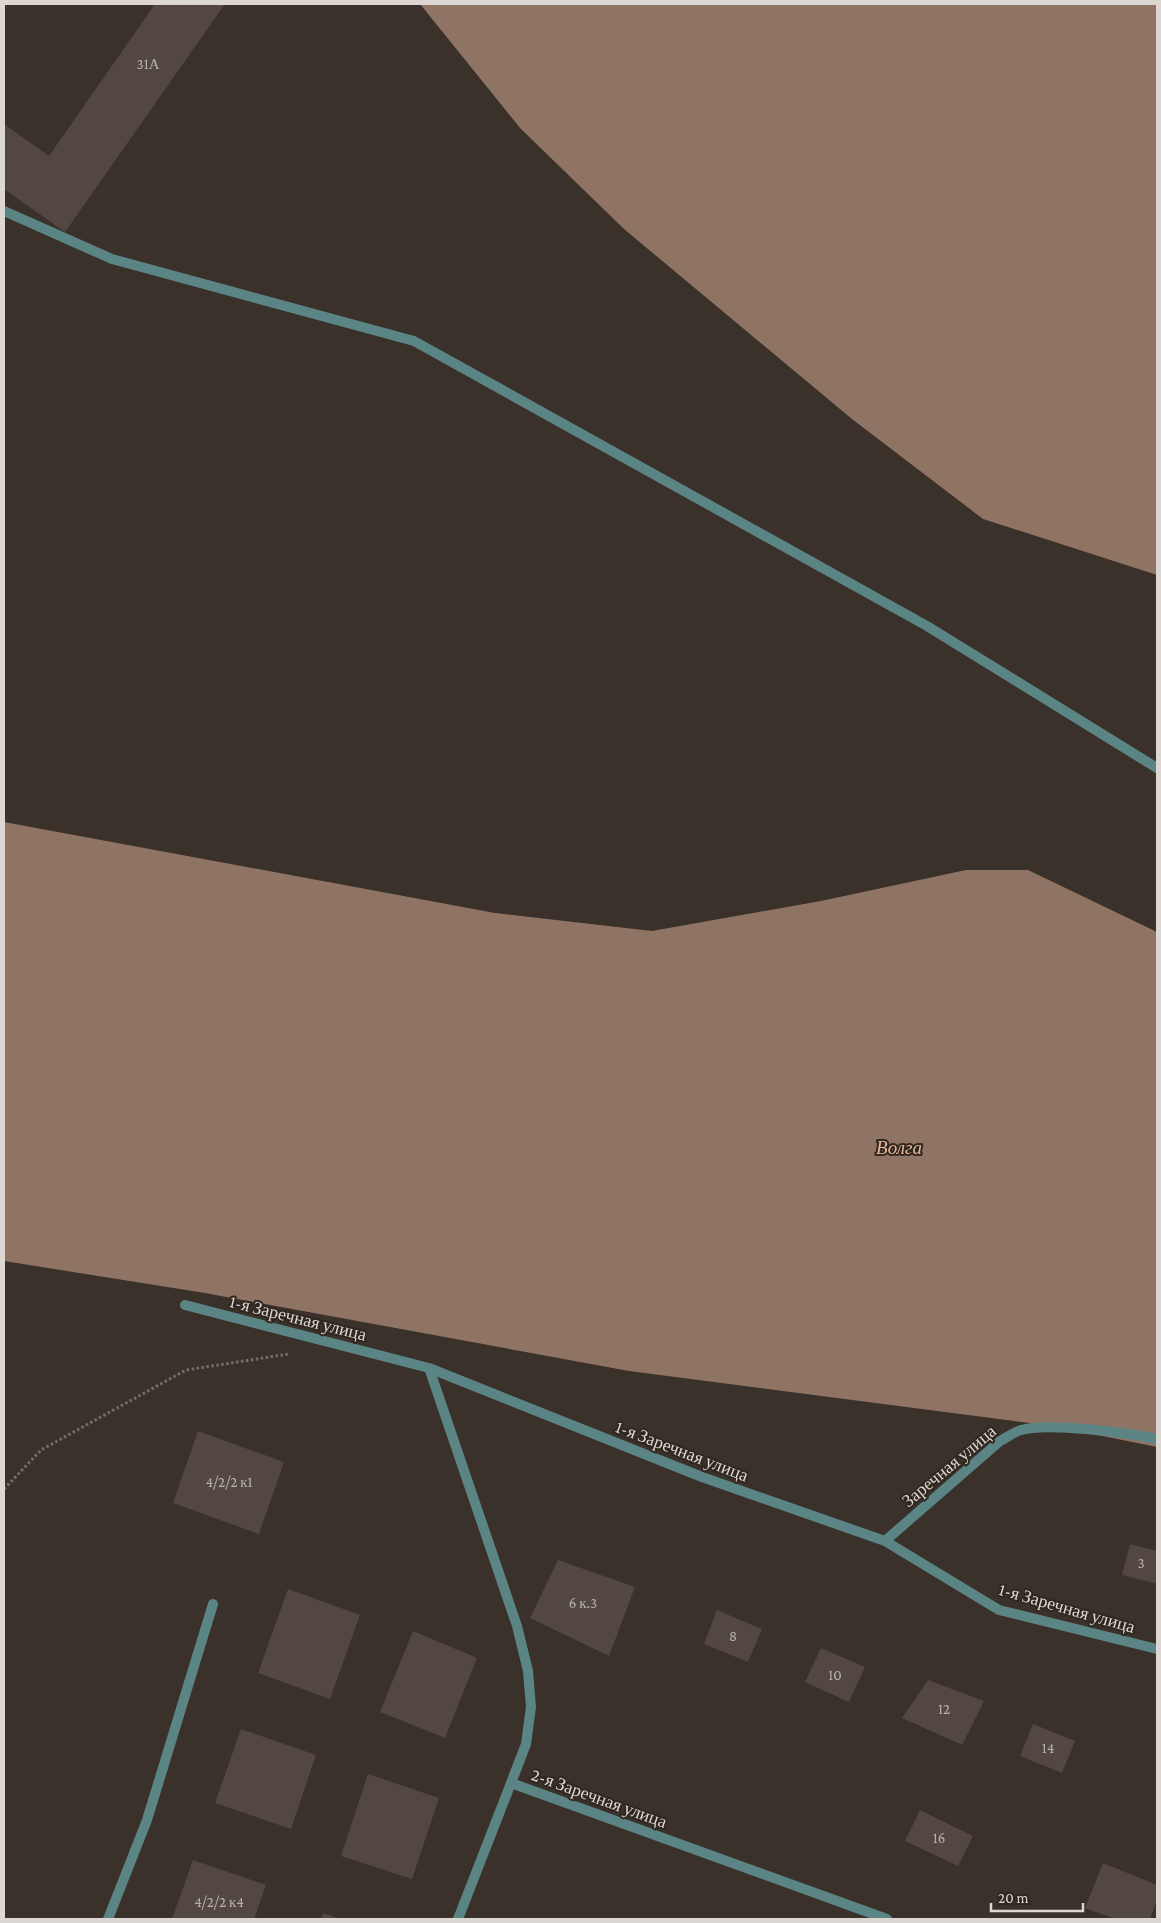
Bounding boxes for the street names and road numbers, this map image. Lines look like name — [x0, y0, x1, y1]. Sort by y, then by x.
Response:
street label: 1-я Заречная улица — [227, 1291, 369, 1345]
street label: 1-я Заречная улица — [613, 1416, 751, 1486]
street label: Заречная улица — [898, 1421, 1000, 1511]
street label: 1-я Заречная улица — [997, 1579, 1137, 1637]
street label: 2-я Заречная улица — [528, 1764, 670, 1832]

